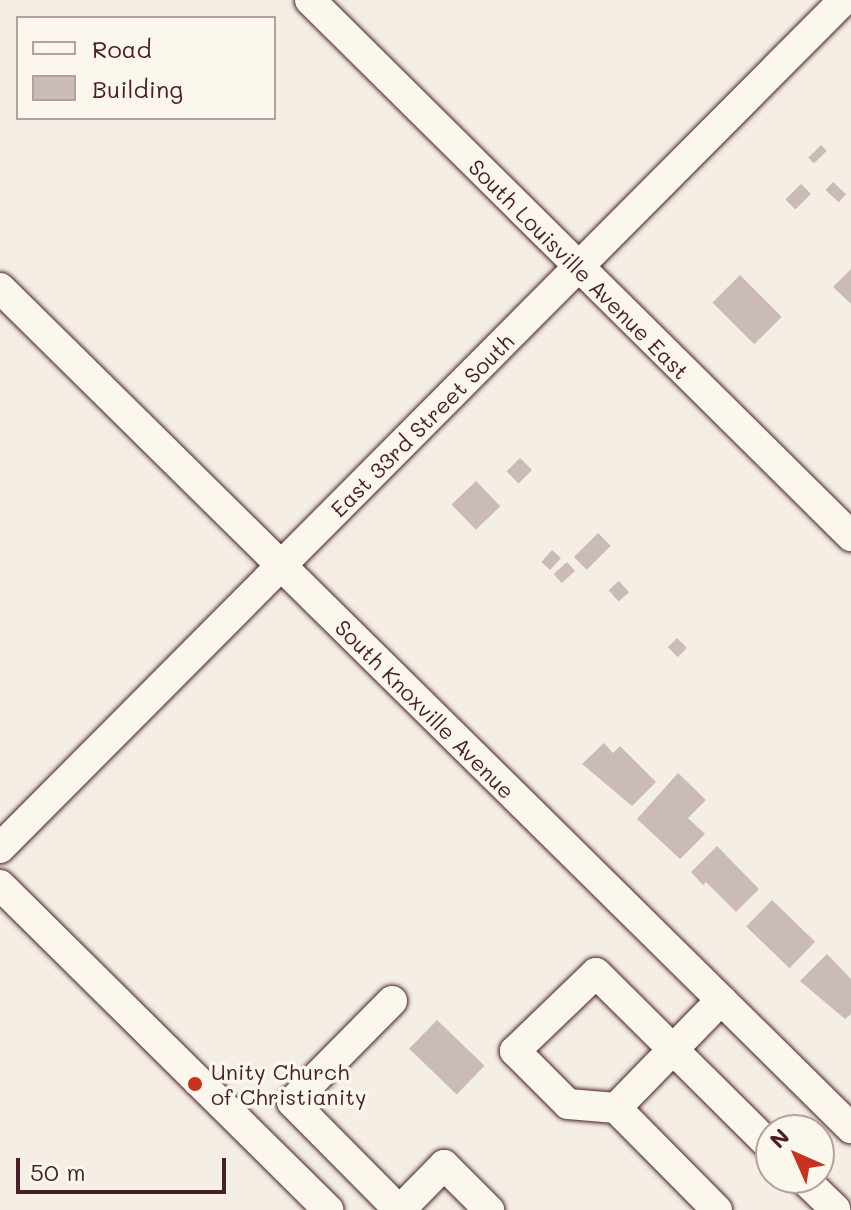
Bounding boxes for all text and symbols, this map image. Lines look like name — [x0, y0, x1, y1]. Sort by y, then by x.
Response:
legend — [16, 16, 276, 120]
text: Road — [92, 33, 152, 64]
text: Building — [92, 73, 183, 104]
street label: South Louisville Avenue East — [463, 153, 695, 385]
street label: East 33rd Street South — [325, 328, 519, 522]
street label: South Knoxville Avenue — [330, 614, 520, 804]
place label: Unity Church of Christianity — [211, 1058, 366, 1110]
marker: Unity Church of Christianity — [186, 1075, 204, 1093]
north arrow — [755, 1114, 835, 1194]
text: N — [763, 1122, 795, 1154]
scale bar — [20, 1142, 230, 1192]
text: 50 m — [30, 1156, 86, 1187]

